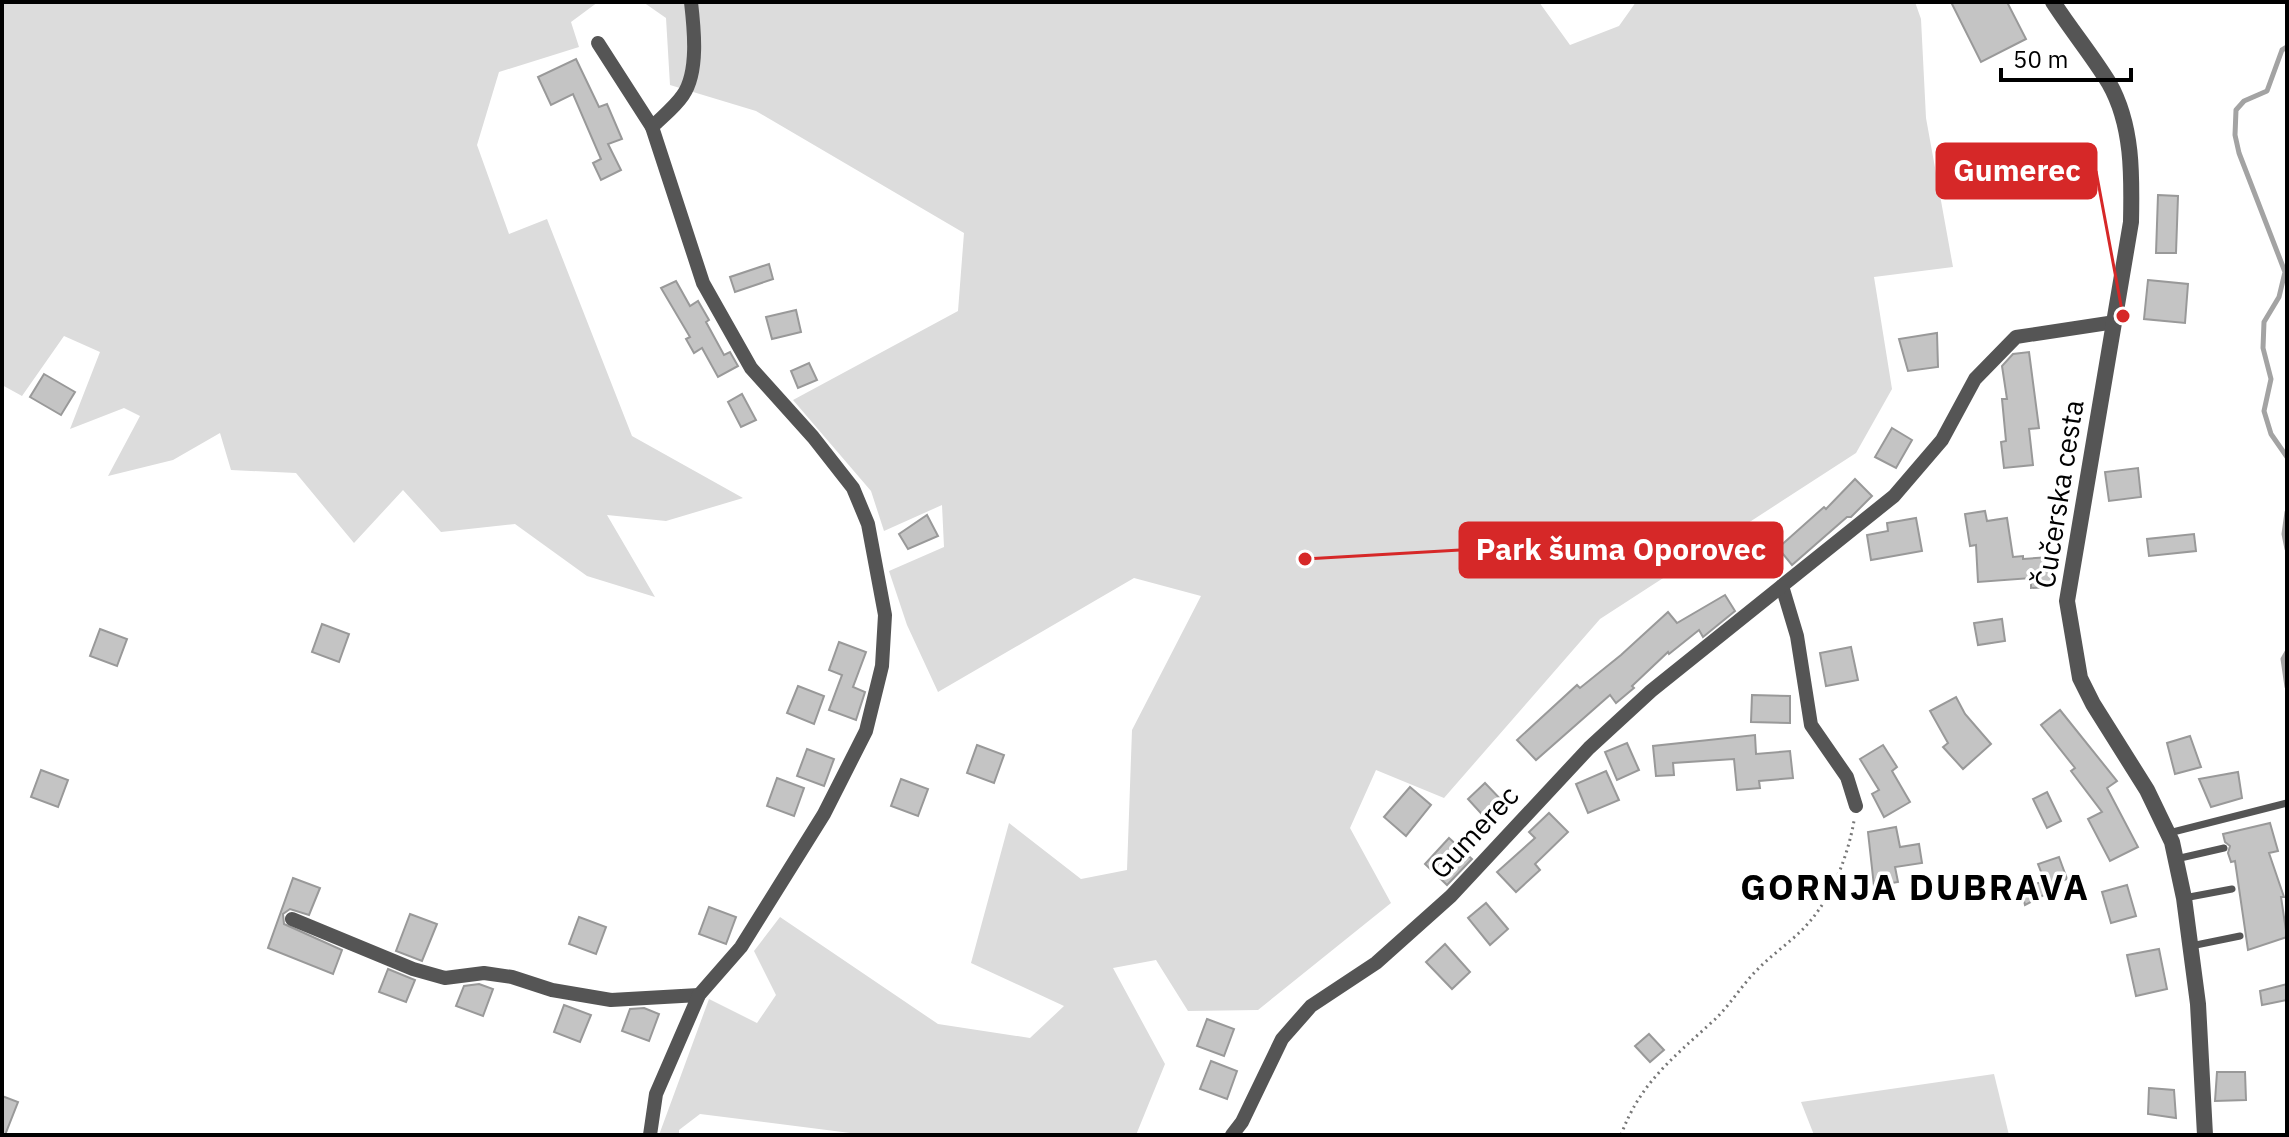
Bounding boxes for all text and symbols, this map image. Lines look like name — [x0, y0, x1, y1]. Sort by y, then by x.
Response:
scale bar — [2001, 32, 2131, 82]
text: 50 m — [2013, 43, 2068, 75]
callout: Gumerec — [1937, 144, 2096, 198]
text: Gumerec — [1953, 150, 2081, 189]
street label: Čučerska cesta — [2025, 397, 2092, 591]
callout: Park šuma Oporovec — [1460, 523, 1782, 577]
text: Park šuma Oporovec — [1476, 529, 1766, 568]
street label: Gumerec — [1421, 777, 1526, 886]
district label: GORNJA DUBRAVA — [1740, 863, 2090, 910]

